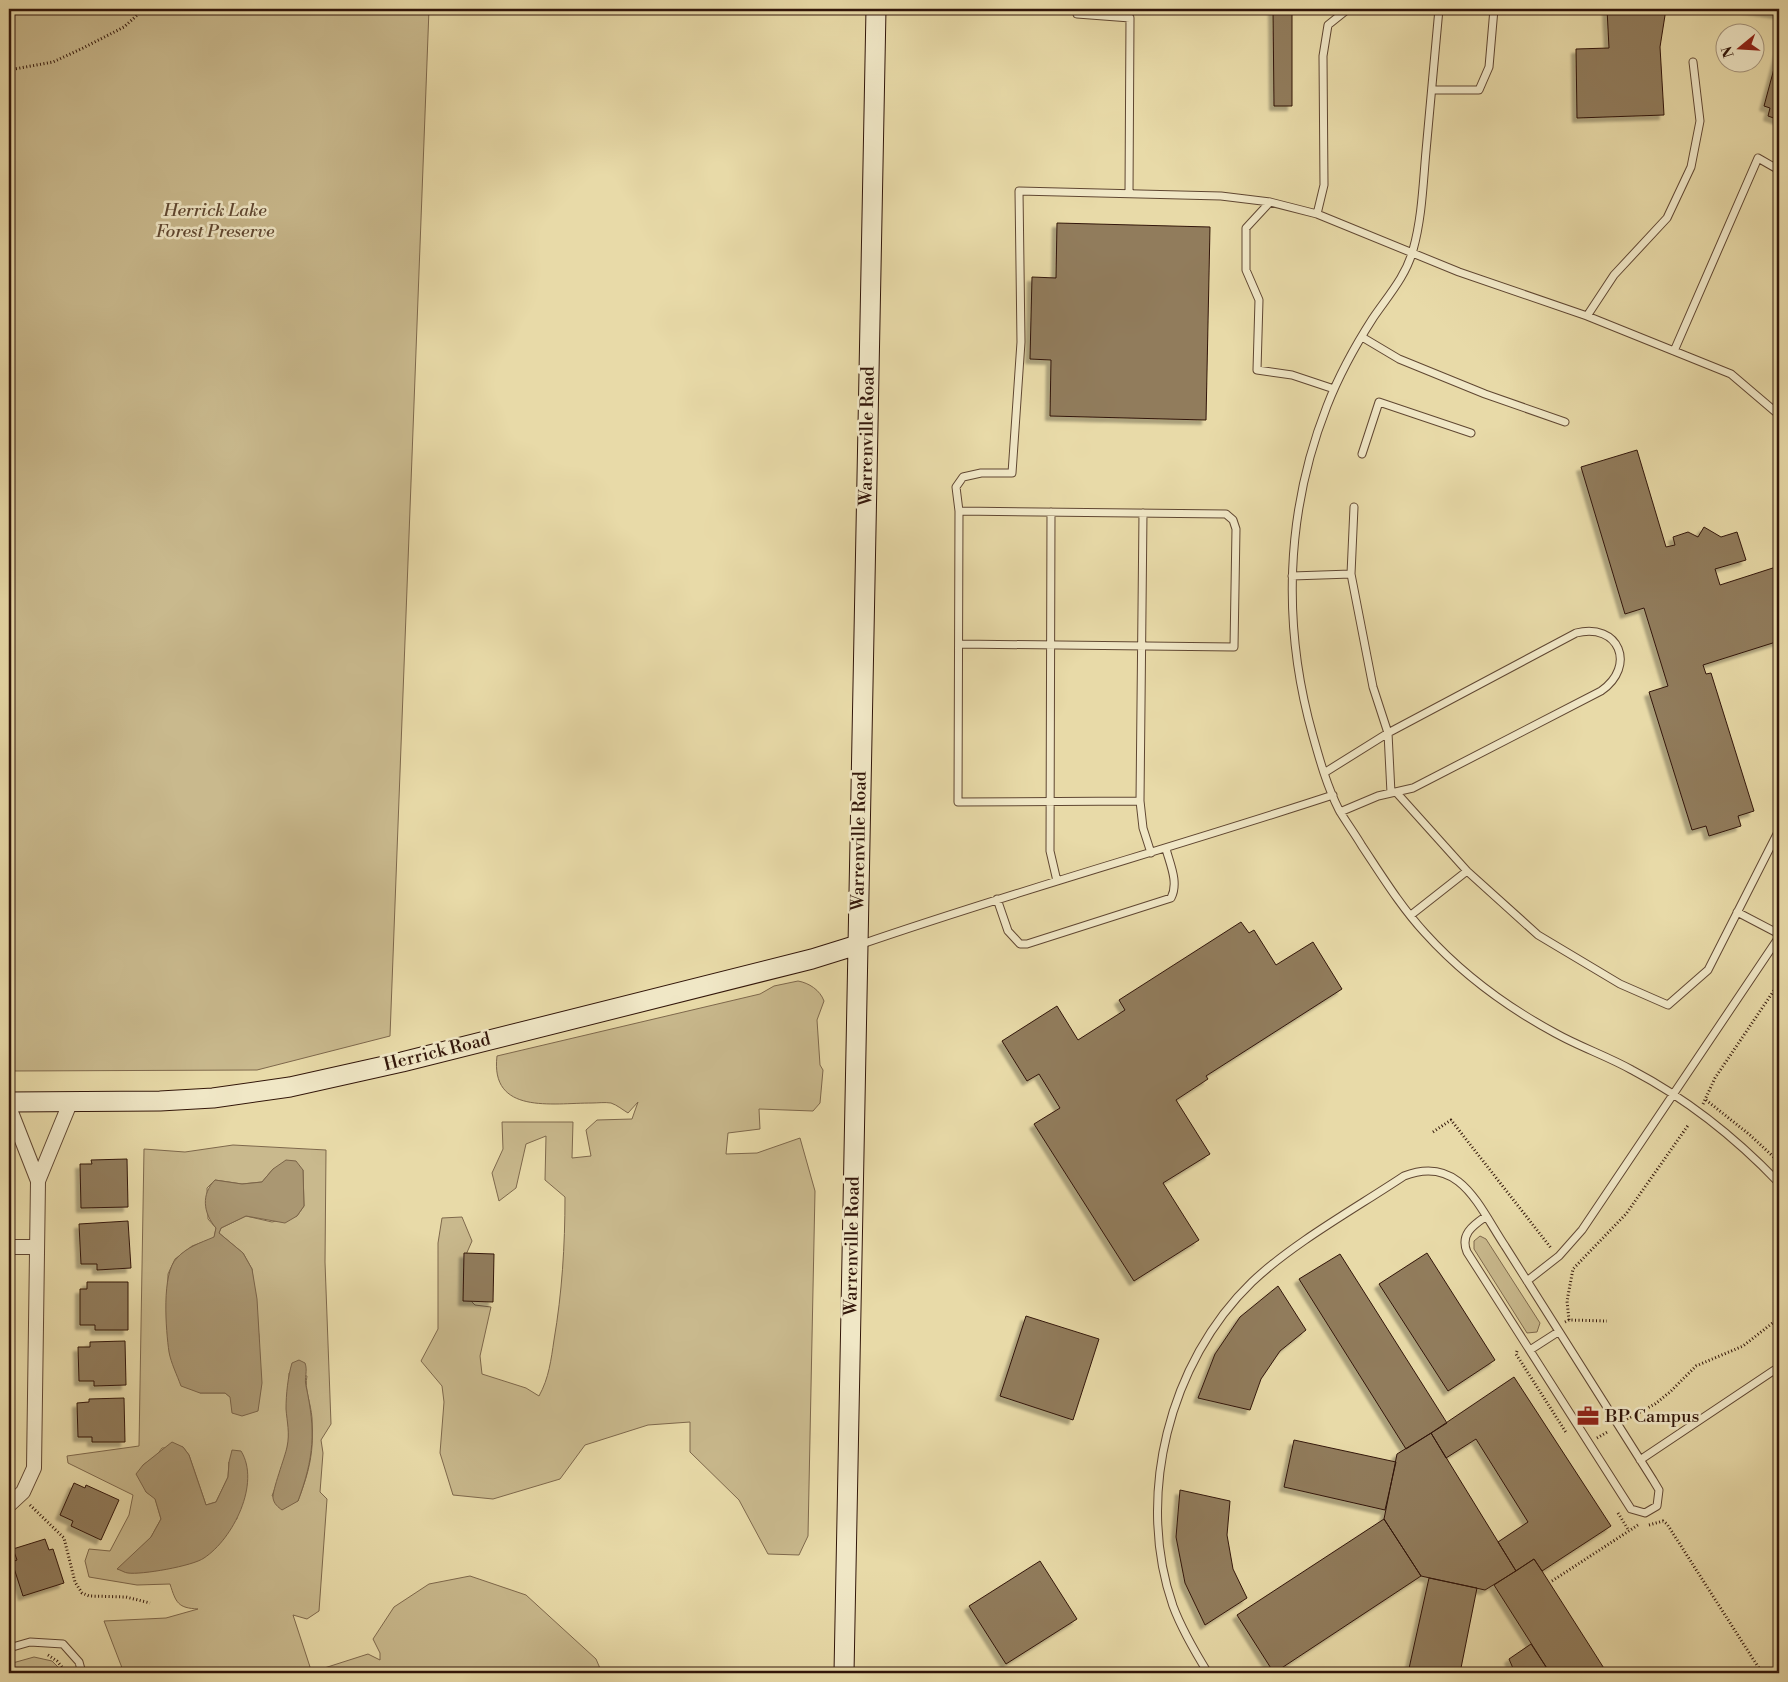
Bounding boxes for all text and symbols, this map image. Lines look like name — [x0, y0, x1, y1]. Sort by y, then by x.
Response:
north arrow — [1716, 22, 1766, 72]
text: N — [1718, 44, 1739, 60]
park label: Herrick Lake Forest Preserve — [156, 199, 275, 243]
street label: Warrenville Road — [854, 365, 880, 507]
street label: Warrenville Road — [846, 770, 872, 912]
street label: Herrick Road — [381, 1027, 494, 1076]
street label: Warrenville Road — [839, 1175, 865, 1317]
office icon: BP Campus — [1575, 1403, 1601, 1429]
place label: BP Campus — [1604, 1405, 1700, 1428]

